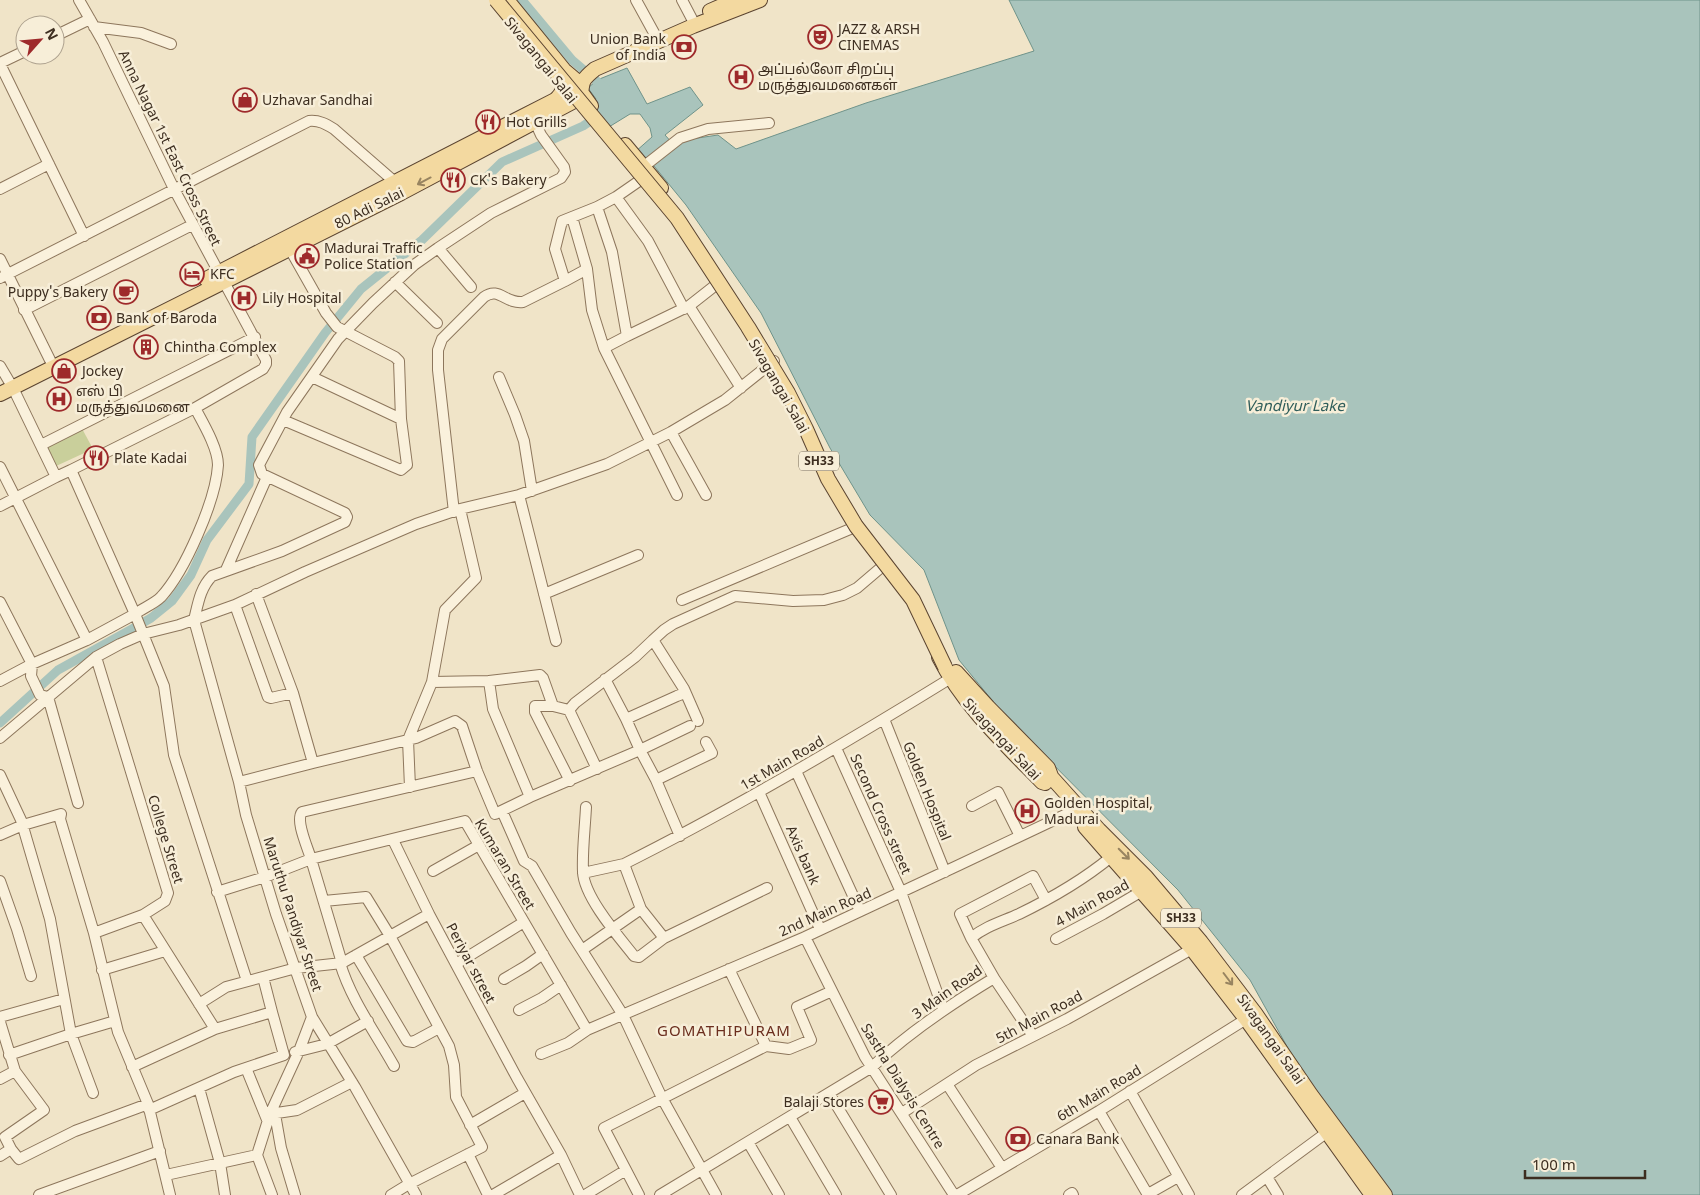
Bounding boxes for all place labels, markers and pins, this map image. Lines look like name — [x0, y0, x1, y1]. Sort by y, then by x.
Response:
place label: JAZZ & ARSH CINEMAS — [836, 22, 920, 55]
theatre icon: JAZZ & ARSH CINEMAS — [807, 24, 833, 50]
place label: Union Bank of India — [590, 32, 667, 65]
bank icon: Union Bank of India — [671, 34, 697, 60]
place label: அப்பல்லோ சிறப்பு மருத்துவமனைகள் — [758, 62, 898, 95]
hospital icon: அப்பல்லோ சிறப்பு மருத்துவமனைகள் — [728, 64, 754, 90]
shop icon: Uzhavar Sandhai — [232, 87, 258, 113]
place label: Uzhavar Sandhai — [262, 93, 373, 110]
restaurant icon: Hot Grills — [475, 109, 501, 135]
place label: Hot Grills — [506, 115, 567, 132]
restaurant icon: CK's Bakery — [440, 167, 466, 193]
place label: CK's Bakery — [470, 173, 547, 190]
place label: Madurai Traffic Police Station — [324, 241, 423, 274]
public building icon: Madurai Traffic Police Station — [294, 243, 320, 269]
hotel icon: KFC — [179, 261, 205, 287]
place label: KFC — [210, 267, 235, 284]
cafe icon: Puppy's Bakery — [113, 279, 139, 305]
place label: Puppy's Bakery — [8, 285, 109, 302]
hospital icon: Lily Hospital — [231, 285, 257, 311]
place label: Lily Hospital — [262, 291, 342, 308]
bank icon: Bank of Baroda — [86, 305, 112, 331]
place label: Bank of Baroda — [116, 311, 217, 328]
building icon: Chintha Complex — [133, 334, 159, 360]
place label: Chintha Complex — [164, 340, 277, 357]
shop icon: Jockey — [51, 358, 77, 384]
place label: Jockey — [80, 364, 124, 381]
place label: எஸ் பி மருத்துவமனை — [76, 384, 190, 417]
hospital icon: எஸ் பி மருத்துவமனை — [46, 386, 72, 412]
restaurant icon: Plate Kadai — [83, 445, 109, 471]
place label: Plate Kadai — [114, 451, 187, 468]
place label: Golden Hospital, Madurai — [1044, 796, 1153, 829]
hospital icon: Golden Hospital, Madurai — [1014, 798, 1040, 824]
supermarket icon: Balaji Stores — [868, 1089, 894, 1115]
place label: Balaji Stores — [783, 1095, 864, 1112]
bank icon: Canara Bank — [1005, 1126, 1031, 1152]
place label: Canara Bank — [1036, 1132, 1120, 1149]

